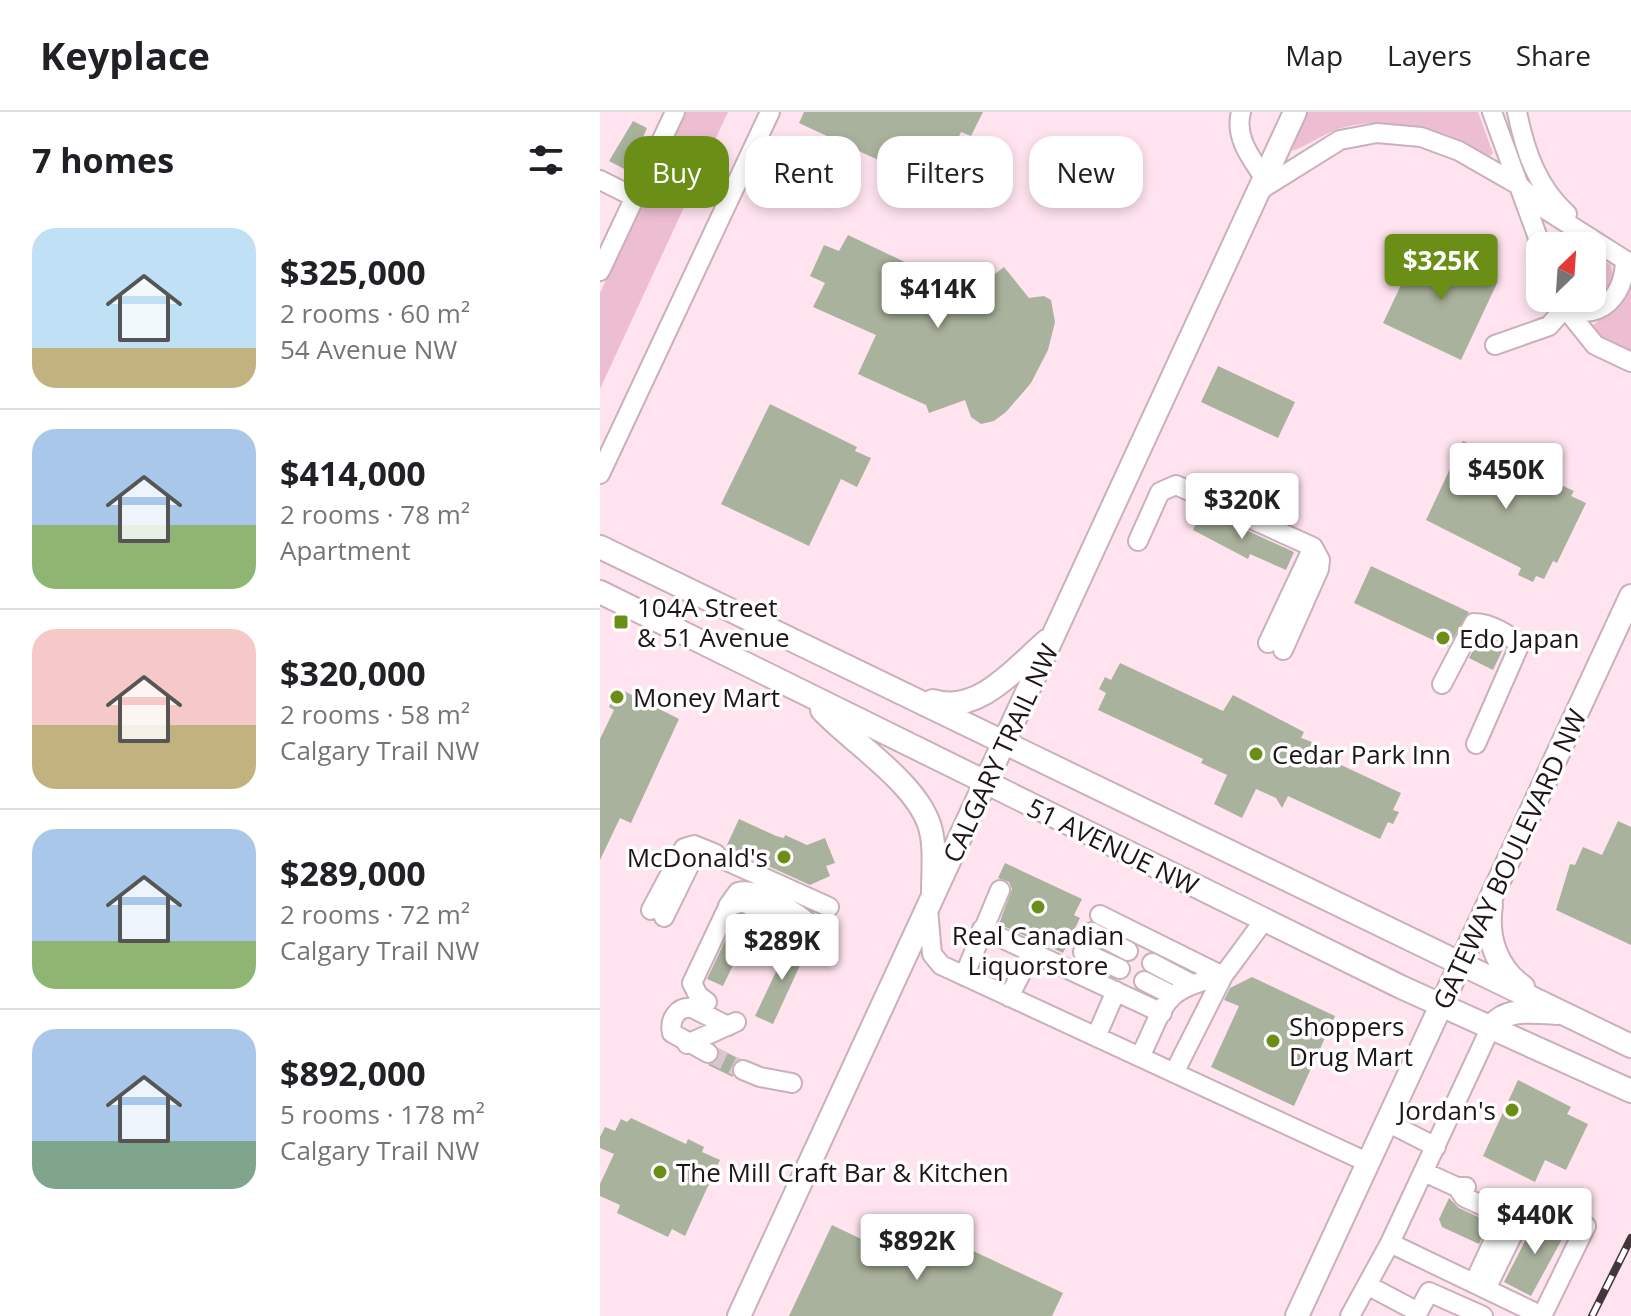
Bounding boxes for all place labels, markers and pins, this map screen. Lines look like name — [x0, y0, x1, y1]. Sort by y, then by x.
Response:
pin: $325K — [1385, 234, 1497, 302]
pin: $414K — [882, 262, 994, 330]
pin: $450K — [1450, 443, 1562, 511]
pin: $320K — [1186, 473, 1298, 541]
place label: 104A Street & 51 Avenue — [637, 589, 790, 655]
marker: 104A Street & 51 Avenue — [612, 613, 630, 631]
place label: Edo Japan — [1459, 620, 1579, 656]
marker: Edo Japan — [1434, 629, 1452, 647]
place label: Money Mart — [633, 679, 780, 715]
marker: Money Mart — [608, 688, 626, 706]
place label: Cedar Park Inn — [1272, 736, 1451, 772]
marker: Cedar Park Inn — [1247, 745, 1265, 763]
place label: McDonald's — [627, 839, 768, 875]
marker: McDonald's — [775, 848, 793, 866]
marker: Real Canadian Liquorstore — [1029, 898, 1047, 916]
pin: $289K — [726, 914, 838, 982]
place label: Real Canadian Liquorstore — [952, 917, 1124, 983]
place label: Shoppers Drug Mart — [1289, 1008, 1413, 1074]
marker: Shoppers Drug Mart — [1264, 1032, 1282, 1050]
place label: Jordan's — [1395, 1092, 1496, 1128]
marker: Jordan's — [1503, 1101, 1521, 1119]
place label: The Mill Craft Bar & Kitchen — [676, 1154, 1009, 1190]
marker: The Mill Craft Bar & Kitchen — [651, 1163, 669, 1181]
pin: $440K — [1479, 1188, 1591, 1256]
pin: $892K — [861, 1214, 973, 1282]

